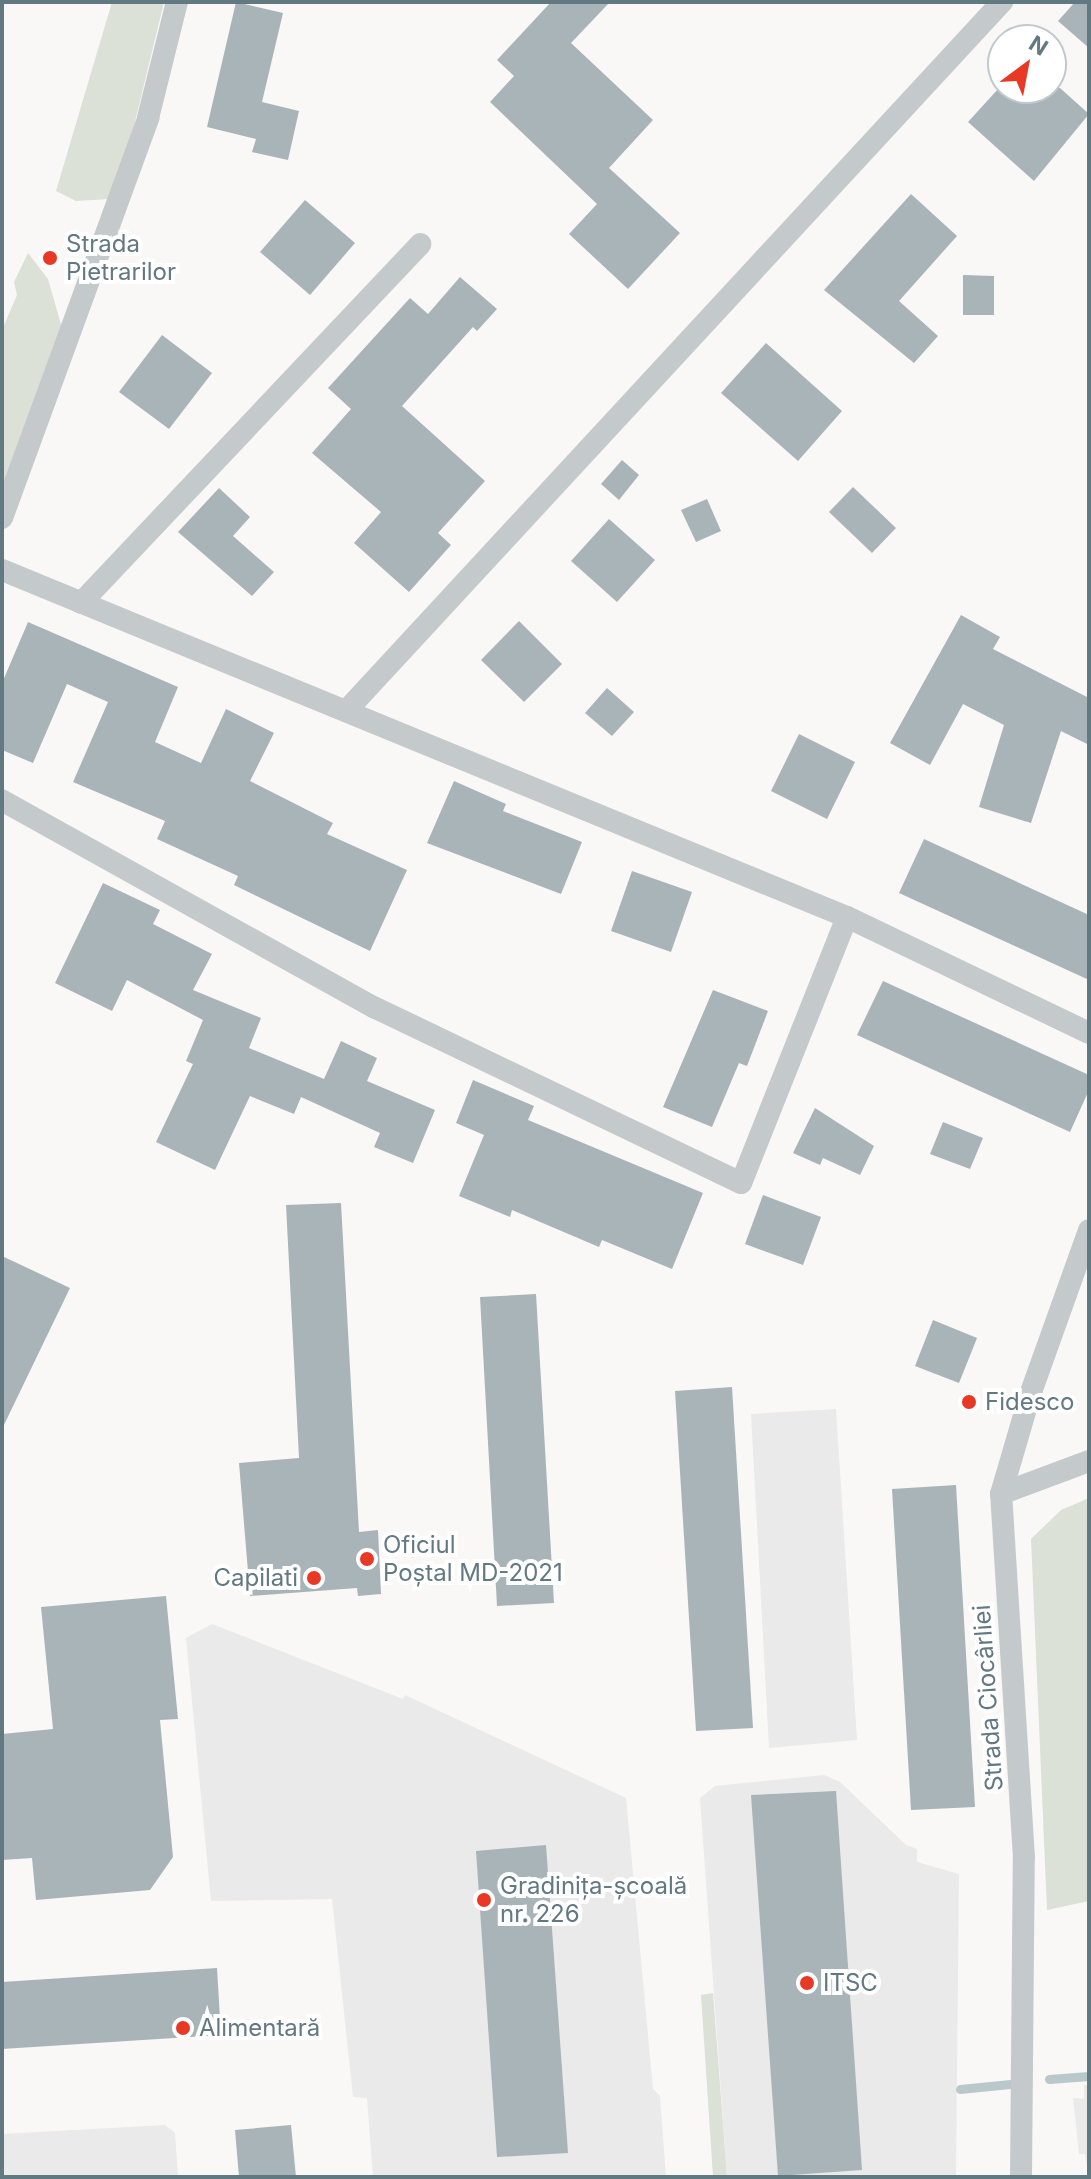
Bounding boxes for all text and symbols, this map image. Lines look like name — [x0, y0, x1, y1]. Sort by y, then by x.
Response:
north arrow — [987, 24, 1067, 104]
text: N — [1025, 30, 1053, 61]
place label: Strada Pietrarilor — [66, 230, 176, 286]
marker: Strada Pietrarilor — [41, 249, 59, 267]
place label: Fidesco — [985, 1388, 1074, 1416]
marker: Fidesco — [960, 1393, 978, 1411]
place label: Oficiul Poștal MD-2021 — [383, 1531, 563, 1587]
marker: Oficiul Poștal MD-2021 — [358, 1550, 376, 1568]
place label: Capilati — [214, 1564, 298, 1592]
marker: Capilati — [305, 1569, 323, 1587]
street label: Strada Ciocârliei — [967, 1604, 1009, 1792]
place label: Gradinița-școală nr. 226 — [500, 1872, 687, 1928]
marker: Gradinița-școală nr. 226 — [475, 1891, 493, 1909]
place label: ITSC — [823, 1969, 878, 1997]
marker: ITSC — [798, 1974, 816, 1992]
place label: Alimentară — [199, 2014, 320, 2042]
marker: Alimentară — [174, 2019, 192, 2037]

